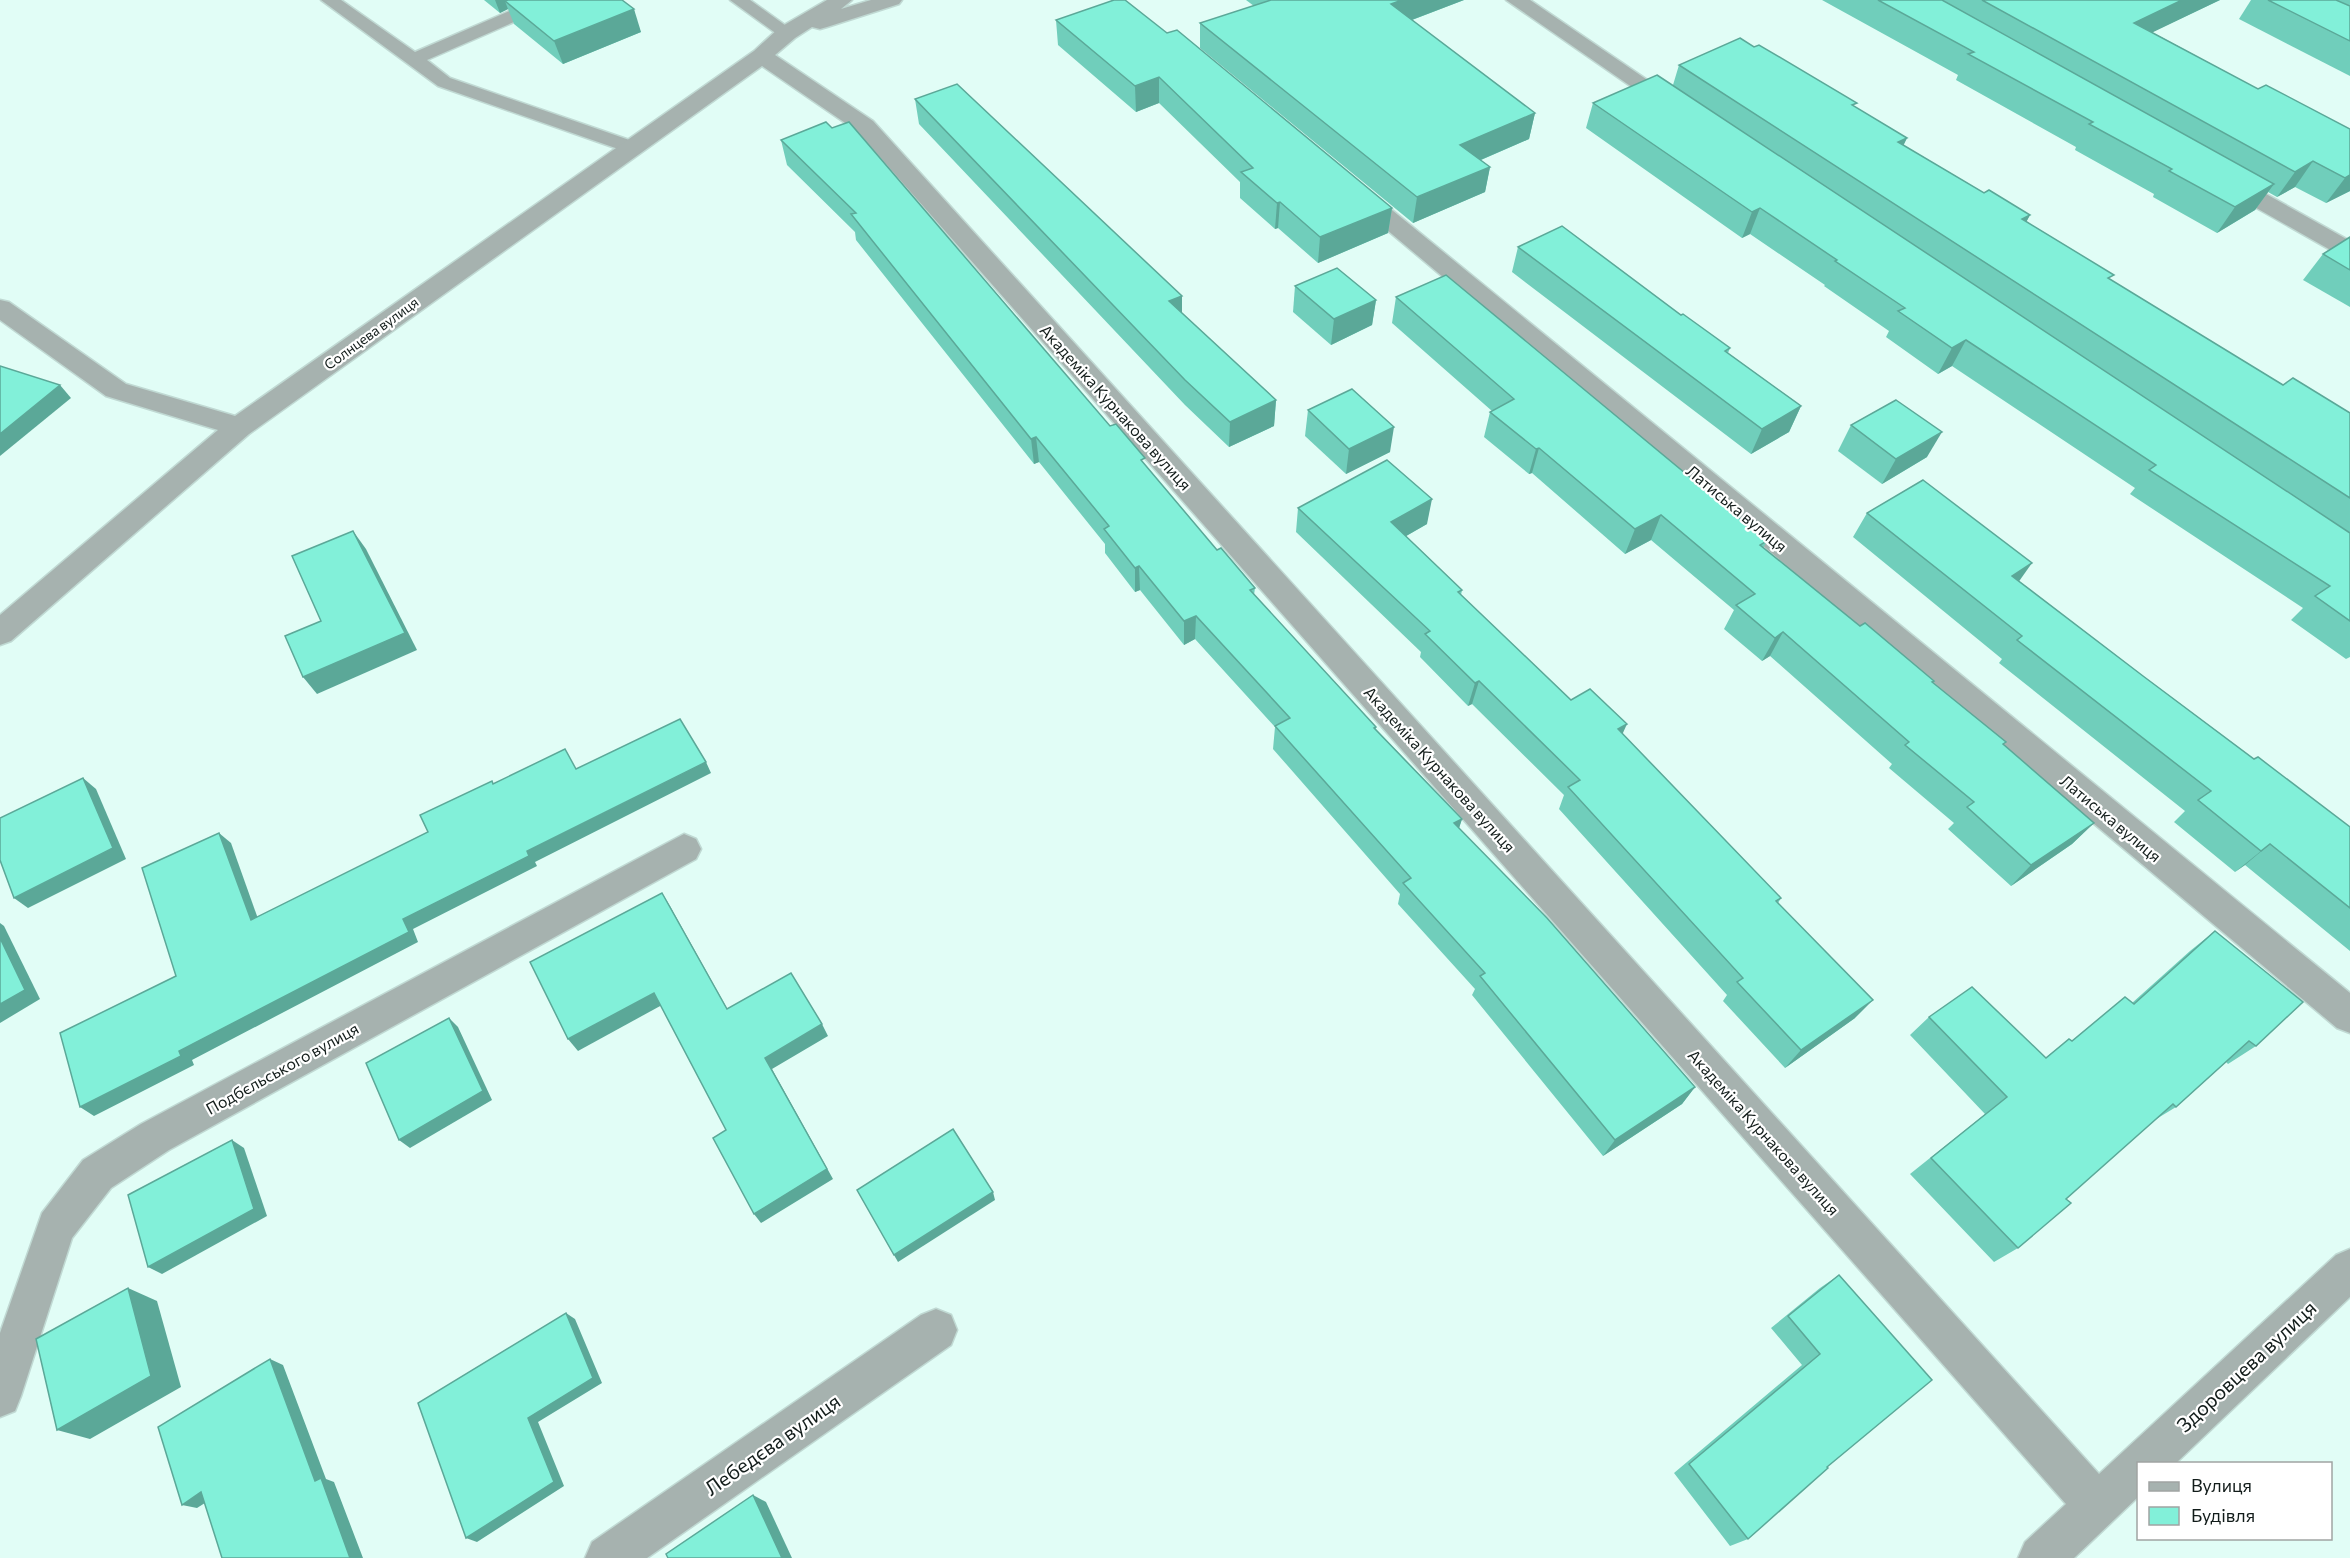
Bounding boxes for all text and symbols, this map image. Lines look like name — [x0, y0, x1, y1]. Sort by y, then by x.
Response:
street label: Солнцева вулиця — [320, 293, 422, 373]
street label: Академіка Курнакова вулиця — [1037, 320, 1195, 494]
street label: Латиська вулиця — [1683, 460, 1791, 556]
street label: Академіка Курнакова вулиця — [1361, 682, 1519, 856]
street label: Латиська вулиця — [2057, 770, 2165, 866]
street label: Подбєльського вулиця — [202, 1018, 362, 1118]
street label: Академіка Курнакова вулиця — [1685, 1045, 1843, 1219]
street label: Здоровцева вулиця — [2171, 1295, 2321, 1437]
street label: Лебедєва вулиця — [699, 1388, 845, 1500]
legend — [2137, 1462, 2332, 1540]
text: Вулиця — [2191, 1474, 2252, 1496]
text: Будівля — [2191, 1504, 2255, 1526]

